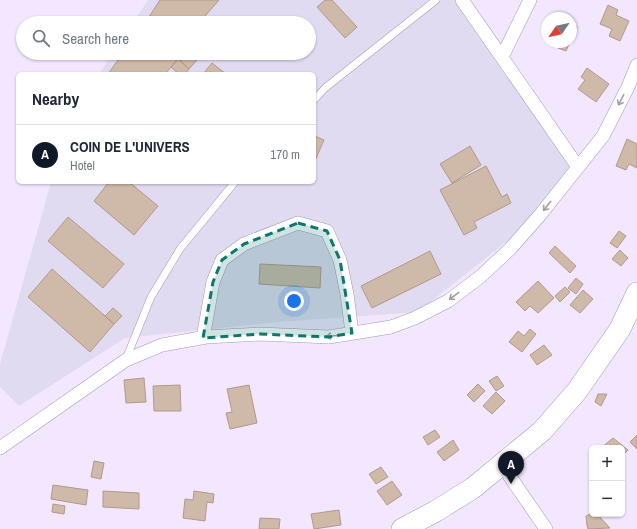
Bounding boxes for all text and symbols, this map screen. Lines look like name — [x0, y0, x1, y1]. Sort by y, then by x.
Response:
north arrow — [541, 12, 577, 48]
search box — [16, 16, 316, 60]
icon: search — [30, 27, 52, 49]
text: Search here — [62, 28, 129, 49]
text: Nearby — [32, 87, 79, 110]
one-way arrow — [617, 94, 624, 106]
text: COIN DE L'UNIVERS — [70, 136, 190, 157]
text: A — [41, 146, 49, 163]
text: 170 m — [270, 146, 300, 163]
text: Hotel — [70, 157, 95, 174]
one-way arrow — [542, 201, 551, 212]
your location — [284, 291, 304, 311]
one-way arrow — [448, 292, 459, 301]
one-way arrow — [326, 333, 339, 340]
map controls — [589, 445, 625, 517]
button: + — [589, 445, 625, 481]
pin: A — [498, 451, 524, 484]
button: − — [589, 481, 625, 517]

